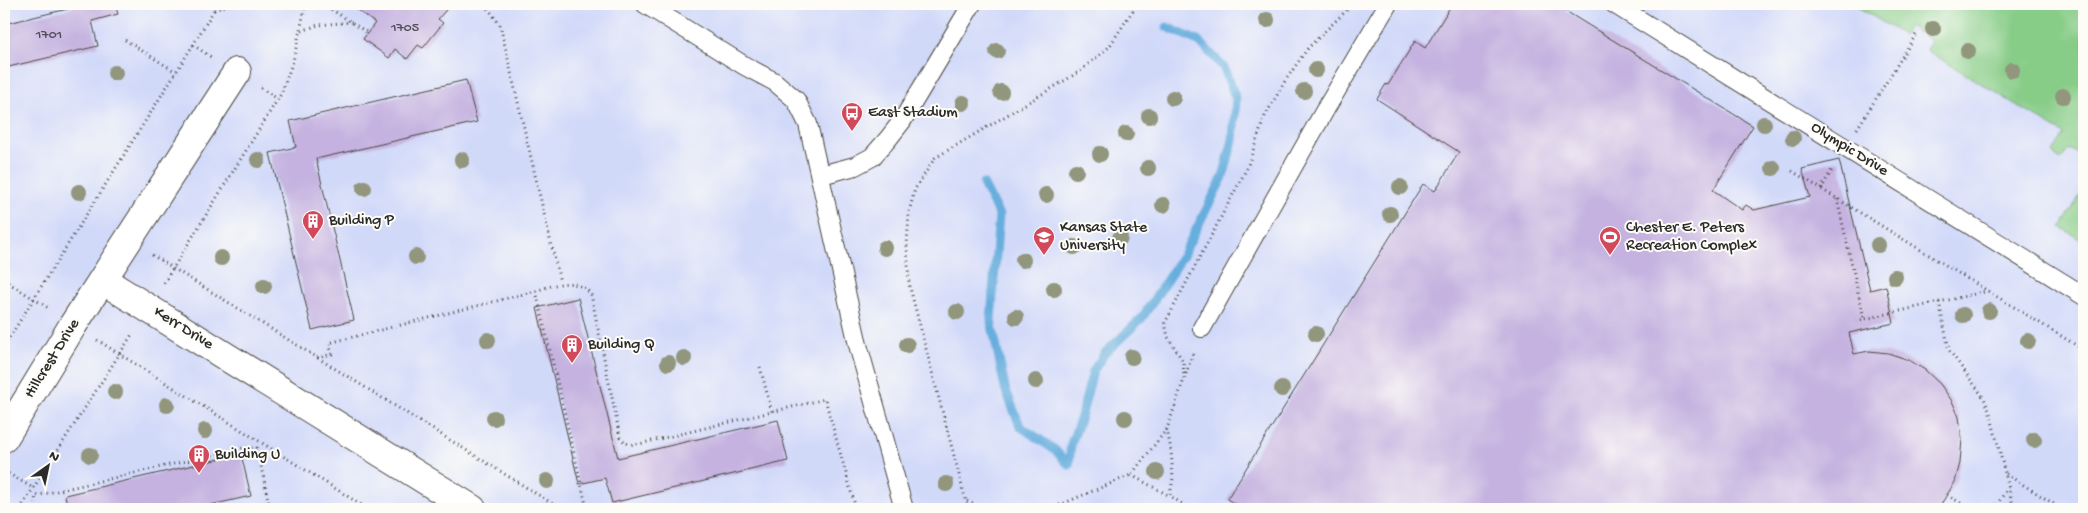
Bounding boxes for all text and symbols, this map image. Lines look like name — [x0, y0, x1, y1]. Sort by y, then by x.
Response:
house number: 1705 — [390, 20, 419, 37]
house number: 1701 — [35, 27, 62, 44]
bus stop icon: East Stadium — [840, 101, 864, 132]
place label: East Stadium — [868, 104, 958, 123]
street label: Olympic Drive — [1807, 119, 1892, 182]
building icon: Building P — [301, 209, 325, 240]
place label: Building P — [328, 212, 394, 231]
place label: Kansas State University — [1060, 219, 1148, 256]
place label: Chester E. Peters Recreation Complex — [1626, 219, 1758, 256]
school or university icon: Kansas State University — [1032, 225, 1056, 256]
sports icon: Chester E. Peters Recreation Complex — [1598, 225, 1622, 256]
street label: Kerr Drive — [150, 303, 217, 355]
street label: Hillcrest Drive — [21, 315, 85, 402]
building icon: Building Q — [560, 333, 584, 364]
place label: Building Q — [587, 336, 655, 355]
north arrow — [22, 440, 72, 490]
building icon: Building U — [187, 443, 211, 474]
place label: Building U — [214, 446, 280, 465]
text: N — [45, 448, 62, 467]

